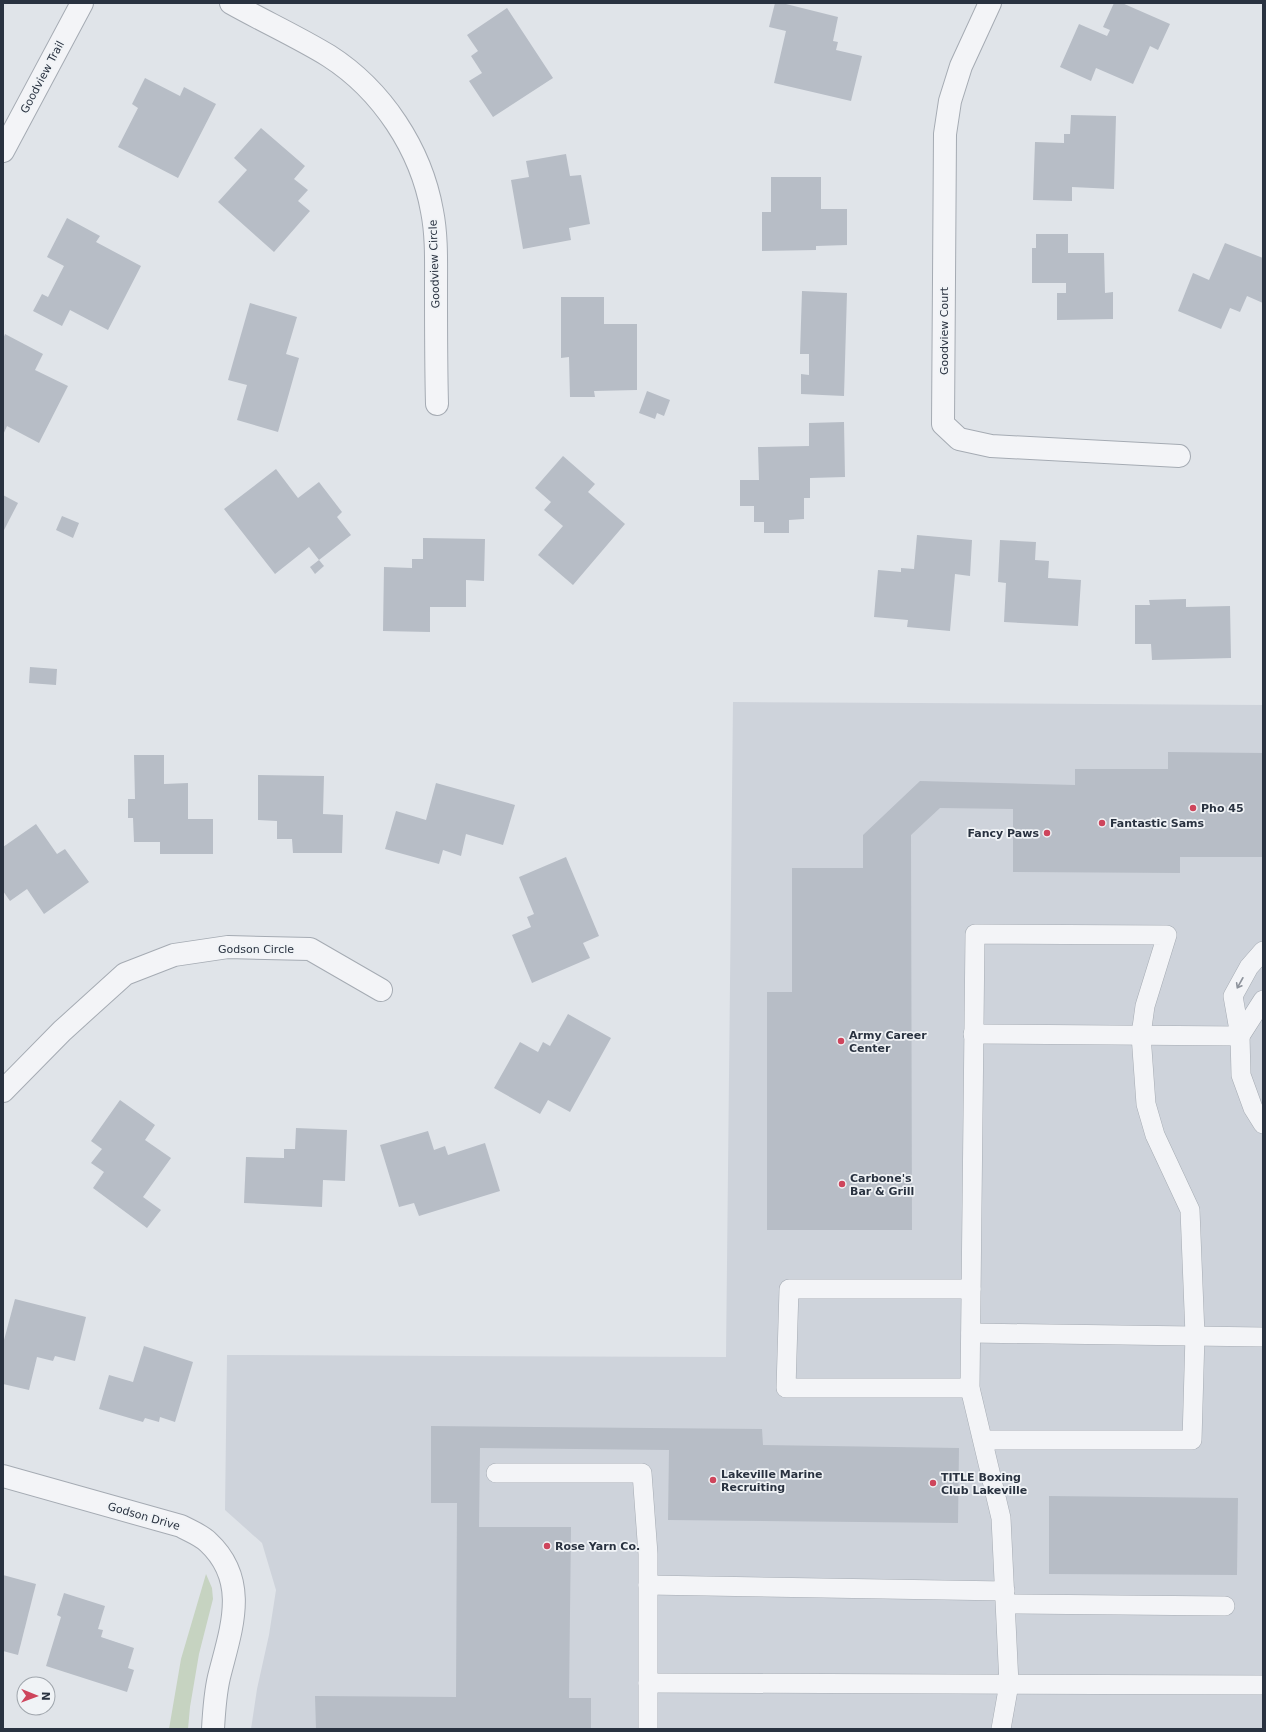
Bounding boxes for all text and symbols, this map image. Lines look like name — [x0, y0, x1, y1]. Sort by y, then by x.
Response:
street label: Goodview Trail — [18, 39, 67, 116]
street label: Goodview Circle — [426, 219, 443, 309]
street label: Goodview Court — [938, 286, 951, 375]
place label: Pho 45 — [1201, 802, 1244, 815]
marker: Pho 45 — [1188, 803, 1198, 813]
place label: Fantastic Sams — [1110, 817, 1205, 830]
marker: Fantastic Sams — [1097, 818, 1107, 828]
place label: Fancy Paws — [967, 827, 1039, 840]
marker: Fancy Paws — [1042, 828, 1052, 838]
street label: Godson Circle — [218, 943, 294, 956]
one-way arrow — [1236, 977, 1244, 989]
place label: Army Career Center — [849, 1029, 927, 1055]
marker: Army Career Center — [836, 1036, 846, 1046]
place label: Carbone's Bar & Grill — [850, 1172, 914, 1198]
marker: Carbone's Bar & Grill — [837, 1179, 847, 1189]
place label: Lakeville Marine Recruiting — [721, 1468, 823, 1494]
place label: TITLE Boxing Club Lakeville — [941, 1471, 1027, 1497]
marker: Lakeville Marine Recruiting — [708, 1475, 718, 1485]
marker: TITLE Boxing Club Lakeville — [928, 1478, 938, 1488]
street label: Godson Drive — [106, 1500, 182, 1533]
place label: Rose Yarn Co. — [555, 1540, 640, 1553]
marker: Rose Yarn Co. — [542, 1541, 552, 1551]
north arrow — [16, 1676, 56, 1716]
text: N — [39, 1691, 52, 1701]

